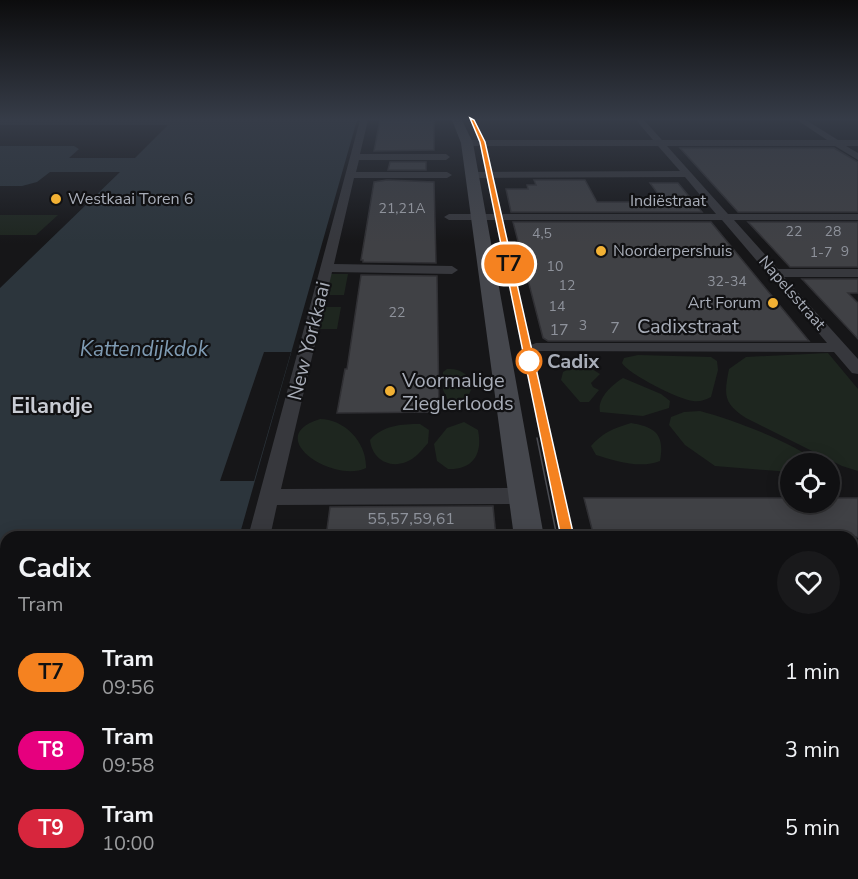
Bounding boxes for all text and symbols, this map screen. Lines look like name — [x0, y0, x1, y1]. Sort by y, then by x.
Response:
place label: Westkaai Toren 6 — [68, 188, 193, 210]
street label: Indiëstraat — [630, 190, 706, 212]
marker: Westkaai Toren 6 — [49, 192, 63, 206]
house number: 21,21A — [379, 199, 426, 218]
house number: 22 — [786, 222, 802, 241]
house number: 28 — [825, 222, 841, 241]
house number: 4,5 — [532, 224, 552, 243]
place label: Noorderpershuis — [613, 240, 732, 262]
house number: 9 — [841, 242, 849, 261]
house number: 1-7 — [810, 243, 832, 262]
line badge: T7 — [482, 244, 536, 284]
marker: Noorderpershuis — [594, 244, 608, 258]
text: T7 — [496, 250, 522, 278]
street label: Napelsstraat — [754, 251, 831, 335]
house number: 10 — [547, 257, 563, 276]
house number: 32-34 — [707, 272, 747, 291]
house number: 12 — [559, 276, 575, 295]
street label: New Yorkkaai — [281, 279, 337, 403]
place label: Art Forum — [688, 292, 761, 314]
marker: Art Forum — [766, 296, 780, 310]
house number: 14 — [549, 297, 565, 316]
house number: 22 — [389, 303, 405, 322]
street label: Cadixstraat — [637, 313, 740, 340]
house number: 3 — [579, 316, 587, 335]
house number: 7 — [610, 317, 620, 339]
house number: 17 — [549, 319, 569, 341]
water label: Kattendijkdok — [80, 335, 209, 363]
marker: Cadix — [516, 348, 542, 374]
place label: Cadix — [547, 348, 600, 375]
place label: Voormalige Zieglerloods — [401, 367, 514, 417]
marker: Voormalige Zieglerloods — [383, 384, 397, 398]
district label: Eilandje — [11, 391, 93, 421]
map controls — [780, 453, 840, 513]
button: locate — [780, 453, 840, 513]
house number: 55,57,59,61 — [367, 508, 455, 530]
text: Cadix — [18, 549, 91, 587]
button: heart — [777, 551, 840, 614]
text: Tram — [18, 591, 63, 618]
text: Tram — [102, 644, 154, 674]
text: 1 min — [785, 657, 840, 687]
text: T7 — [38, 658, 64, 686]
text: 09:56 — [102, 674, 155, 701]
text: Tram — [102, 722, 154, 752]
text: 3 min — [785, 735, 840, 765]
text: T8 — [38, 736, 64, 764]
text: 09:58 — [102, 752, 155, 779]
text: Tram — [102, 800, 154, 830]
text: 5 min — [785, 813, 840, 843]
text: T9 — [38, 814, 64, 842]
text: 10:00 — [102, 830, 155, 857]

